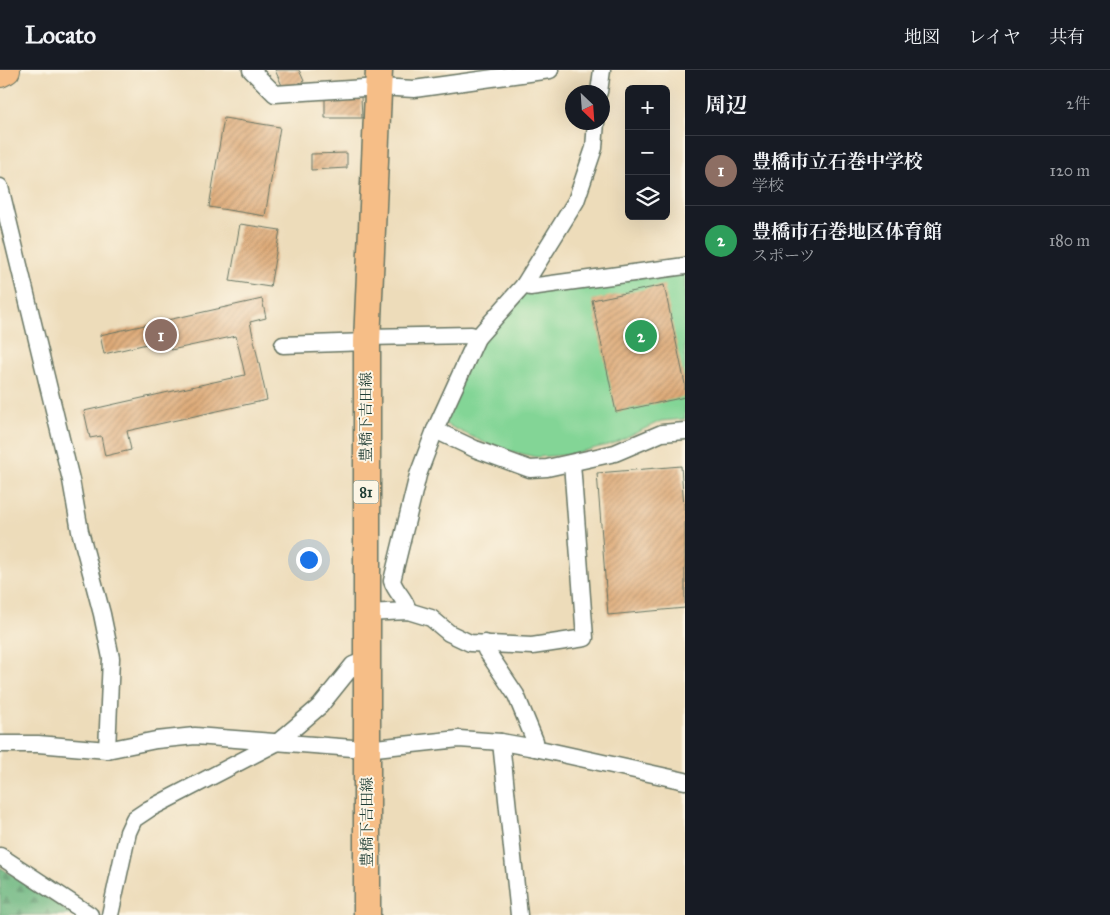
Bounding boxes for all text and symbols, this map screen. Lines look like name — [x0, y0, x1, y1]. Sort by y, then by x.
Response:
text: Locato — [25, 20, 96, 50]
text: 地図 — [904, 26, 940, 48]
text: レイヤ — [968, 26, 1021, 48]
text: 共有 — [1049, 26, 1085, 48]
north arrow — [565, 85, 610, 130]
map controls — [625, 85, 670, 220]
button: + — [625, 85, 670, 130]
text: 周辺 — [705, 92, 747, 118]
text: 2件 — [1066, 94, 1090, 113]
button: − — [625, 130, 670, 175]
text: 豊橋市立石巻中学校 — [752, 150, 923, 173]
text: 1 — [718, 161, 724, 180]
text: 120 m — [1050, 161, 1090, 180]
button: layers — [625, 175, 670, 220]
text: 学校 — [752, 176, 784, 195]
text: 豊橋市石巻地区体育館 — [752, 220, 942, 243]
text: 2 — [717, 231, 725, 250]
text: 180 m — [1049, 231, 1090, 250]
text: スポーツ — [752, 246, 815, 265]
pin: 1 — [145, 316, 177, 354]
pin: 2 — [625, 317, 657, 355]
street label: 豊橋下吉田線 — [357, 372, 375, 462]
road number: 81 — [354, 481, 378, 504]
your location — [296, 547, 322, 573]
street label: 豊橋下吉田線 — [358, 777, 376, 867]

